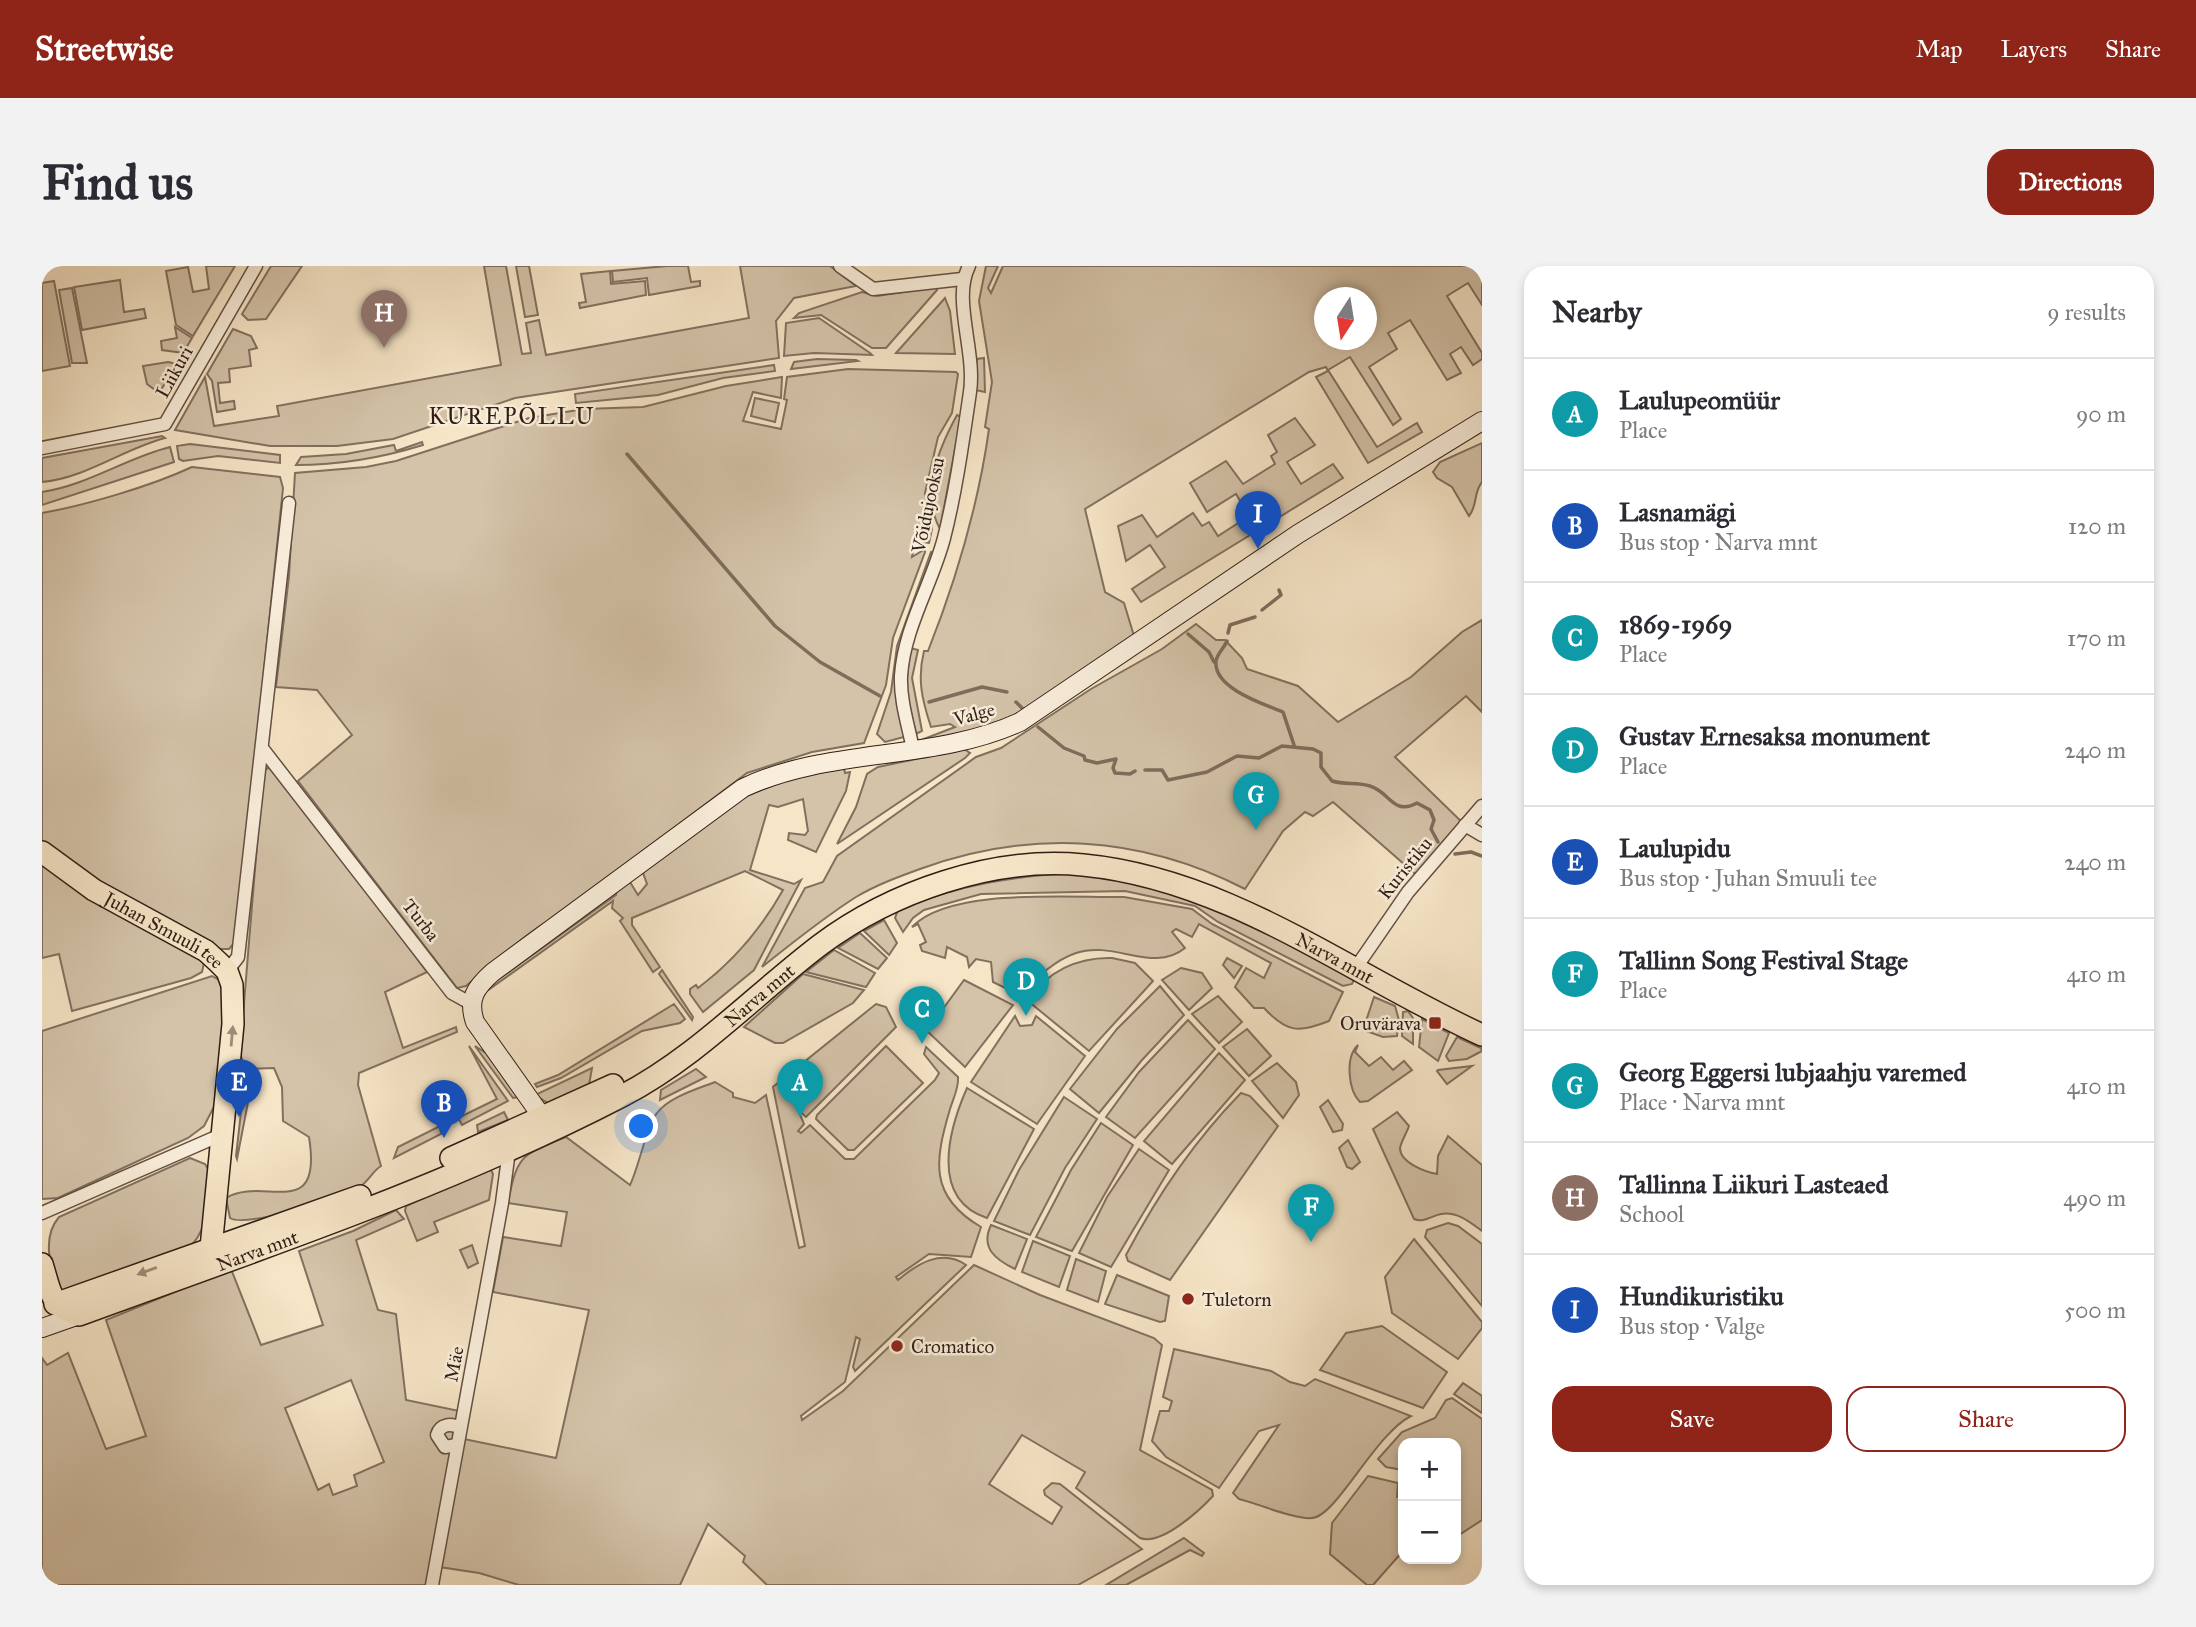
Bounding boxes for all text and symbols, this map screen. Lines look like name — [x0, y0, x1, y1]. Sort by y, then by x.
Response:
text: Streetwise — [35, 29, 173, 69]
text: Map — [1916, 34, 1963, 64]
text: Layers — [2001, 34, 2067, 64]
text: Share — [2105, 34, 2161, 64]
button: Directions — [1987, 149, 2154, 215]
text: Find us — [42, 153, 193, 212]
north arrow — [1314, 287, 1377, 350]
pin: H — [361, 290, 407, 348]
text: Nearby — [1552, 294, 1642, 330]
text: 9 results — [2047, 298, 2126, 326]
street label: Liikuri — [150, 342, 198, 402]
text: Laulupeomüür — [1619, 384, 1780, 416]
text: A — [1567, 400, 1583, 428]
text: 90 m — [2076, 400, 2126, 428]
district label: KUREPÕLLU — [429, 402, 595, 430]
text: Place — [1619, 416, 1667, 444]
street label: Võidujooksu — [906, 455, 949, 556]
pin: I — [1235, 491, 1281, 549]
text: Lasnamägi — [1619, 496, 1736, 528]
text: B — [1567, 512, 1583, 540]
text: 120 m — [2068, 512, 2126, 540]
text: Bus stop · Narva mnt — [1619, 528, 1818, 556]
text: 1869-1969 — [1619, 608, 1732, 640]
text: C — [1567, 624, 1583, 652]
text: 170 m — [2067, 624, 2126, 652]
text: Place — [1619, 640, 1667, 668]
street label: Valge — [950, 697, 997, 732]
text: Gustav Ernesaksa monument — [1619, 720, 1930, 752]
text: D — [1566, 736, 1584, 764]
text: 240 m — [2064, 736, 2126, 764]
text: Place — [1619, 752, 1667, 780]
pin: G — [1233, 772, 1279, 830]
street label: Kuristiku — [1373, 832, 1437, 904]
text: Laulupidu — [1619, 832, 1731, 864]
text: E — [1567, 848, 1583, 876]
text: 240 m — [2064, 848, 2126, 876]
text: Bus stop · Juhan Smuuli tee — [1619, 864, 1877, 892]
street label: Juhan Smuuli tee — [98, 885, 229, 973]
street label: Turba — [397, 894, 445, 946]
street label: Narva mnt — [1292, 927, 1378, 988]
text: Tallinn Song Festival Stage — [1619, 944, 1908, 976]
pin: D — [1003, 958, 1049, 1016]
street label: Narva mnt — [719, 959, 799, 1032]
text: F — [1567, 960, 1583, 988]
text: 410 m — [2067, 960, 2126, 988]
text: Place — [1619, 976, 1667, 1004]
pin: C — [899, 986, 945, 1044]
place label: Oruvärava — [1340, 1012, 1422, 1035]
marker: Oruvärava — [1427, 1015, 1443, 1031]
one-way arrow — [227, 1025, 238, 1047]
text: Georg Eggersi lubjaahju varemed — [1619, 1056, 1967, 1088]
pin: E — [216, 1059, 262, 1117]
pin: A — [777, 1059, 823, 1117]
text: G — [1567, 1072, 1583, 1100]
text: 410 m — [2067, 1072, 2126, 1100]
pin: B — [421, 1080, 467, 1138]
text: Place · Narva mnt — [1619, 1088, 1785, 1116]
your location — [624, 1109, 658, 1143]
text: Tallinna Liikuri Lasteaed — [1619, 1168, 1889, 1200]
pin: F — [1288, 1184, 1334, 1242]
text: H — [1565, 1184, 1585, 1212]
text: 490 m — [2063, 1184, 2126, 1212]
text: School — [1619, 1200, 1684, 1228]
street label: Narva mnt — [213, 1225, 301, 1276]
one-way arrow — [136, 1266, 157, 1277]
text: Hundikuristiku — [1619, 1280, 1784, 1312]
place label: Tuletorn — [1202, 1288, 1272, 1311]
marker: Tuletorn — [1180, 1291, 1196, 1307]
text: I — [1570, 1296, 1580, 1324]
text: 500 m — [2064, 1296, 2126, 1324]
text: Bus stop · Valge — [1619, 1312, 1765, 1340]
place label: Cromatico — [911, 1335, 995, 1358]
marker: Cromatico — [889, 1338, 905, 1354]
street label: Mäe — [439, 1344, 469, 1384]
button: Save — [1552, 1386, 1832, 1452]
button: Share — [1846, 1386, 2126, 1452]
map controls — [1398, 1438, 1461, 1564]
button: + — [1398, 1438, 1461, 1501]
button: − — [1398, 1501, 1461, 1564]

